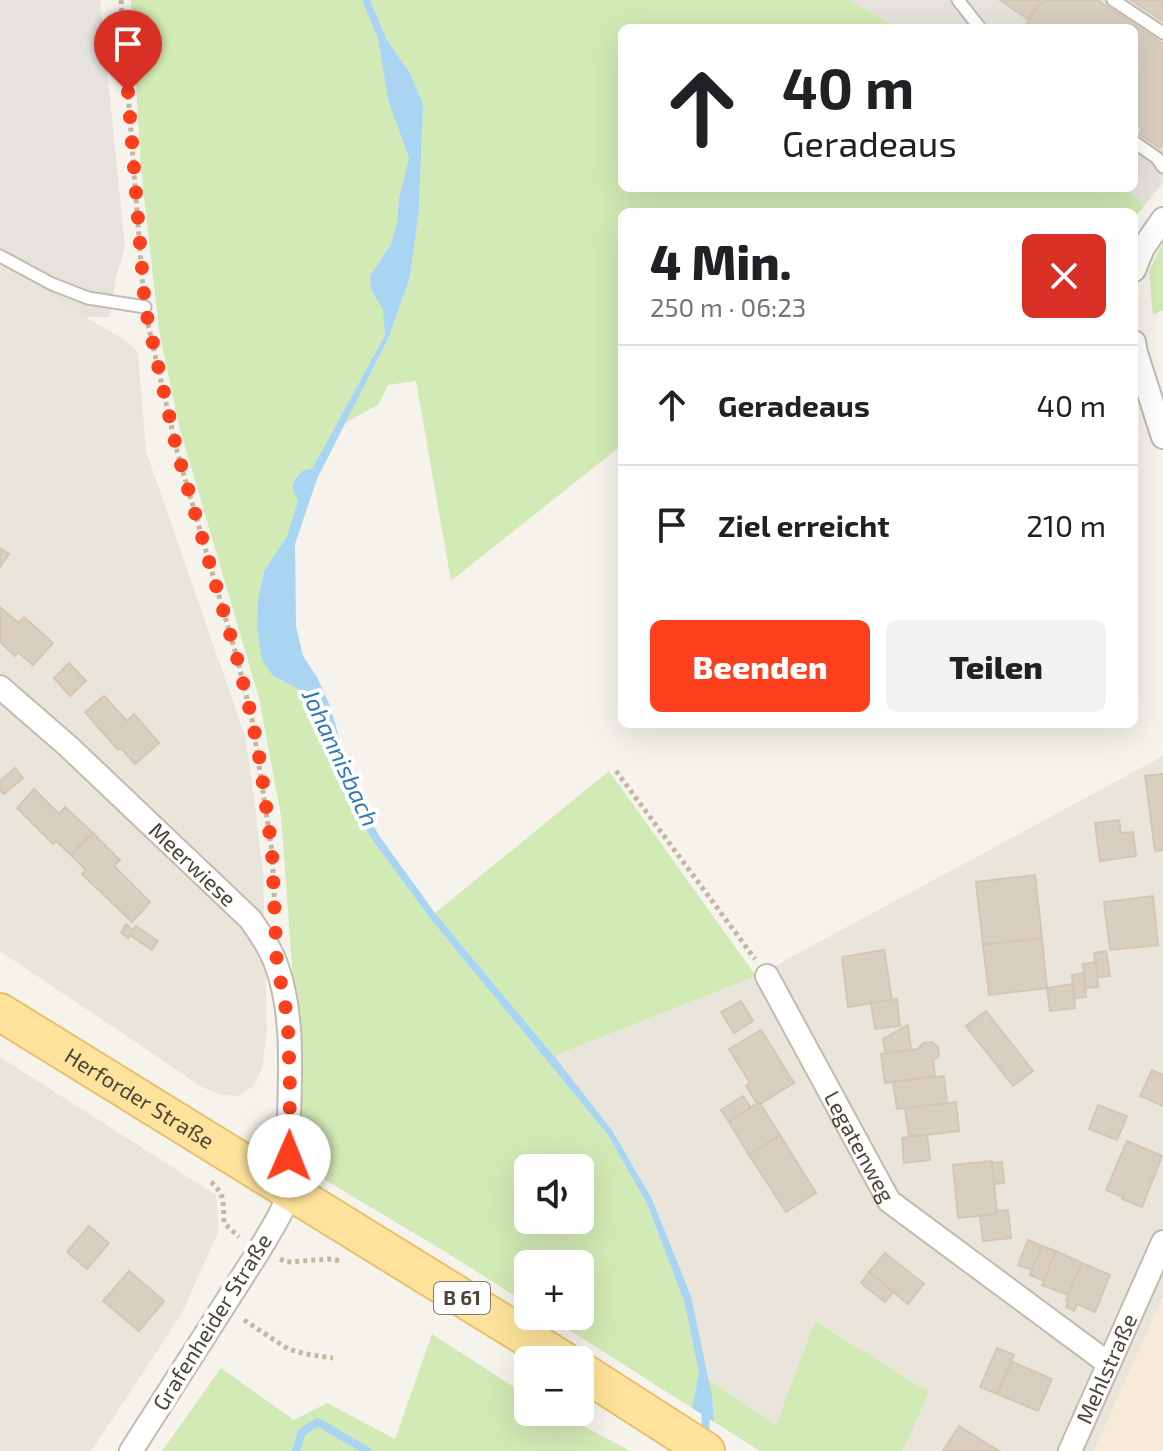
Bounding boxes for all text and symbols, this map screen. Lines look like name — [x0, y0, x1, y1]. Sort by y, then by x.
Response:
pin — [94, 10, 162, 92]
icon: arrive — [106, 22, 150, 66]
text: 40 m — [782, 53, 914, 120]
icon: ahead — [650, 56, 754, 160]
text: Geradeaus — [782, 121, 957, 164]
text: 4 Min. — [650, 232, 792, 290]
button: close — [1022, 234, 1106, 318]
text: 250 m · 06:23 — [650, 291, 806, 322]
icon: ahead — [650, 383, 694, 427]
text: Geradeaus — [718, 387, 870, 423]
text: 40 m — [1036, 387, 1106, 423]
icon: arrive — [650, 503, 694, 547]
text: Ziel erreicht — [718, 507, 890, 543]
text: 210 m — [1026, 507, 1106, 543]
button: Beenden — [650, 620, 870, 712]
button: Teilen — [886, 620, 1106, 712]
water label: Johannisbach — [297, 683, 386, 831]
street label: Meerwiese — [144, 816, 242, 911]
street label: Herforder Straße — [61, 1041, 219, 1153]
street label: Legatenweg — [820, 1086, 901, 1206]
position arrow — [247, 1114, 331, 1198]
map controls — [514, 1154, 594, 1426]
button: sound — [514, 1154, 594, 1234]
street label: Grafenheider Straße — [146, 1228, 276, 1415]
button: + — [514, 1250, 594, 1330]
road number: B 61 — [434, 1282, 490, 1314]
street label: Mehlstraße — [1070, 1309, 1141, 1427]
button: − — [514, 1346, 594, 1426]

